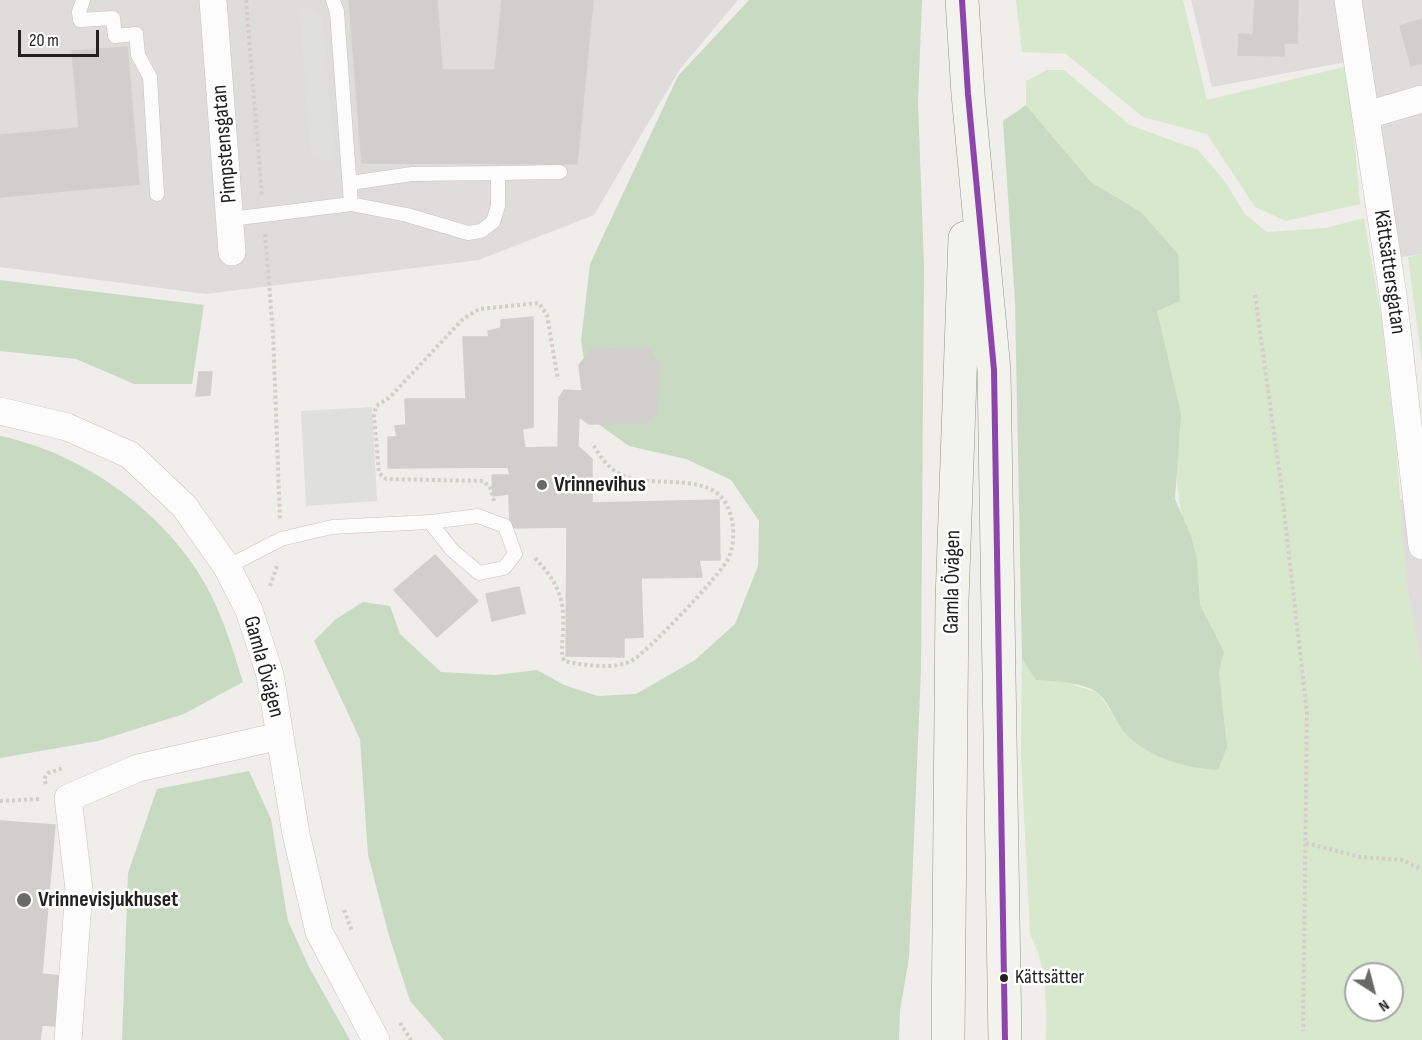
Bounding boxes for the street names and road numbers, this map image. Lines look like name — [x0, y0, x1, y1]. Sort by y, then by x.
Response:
street label: Pimpstensgatan — [207, 84, 243, 204]
street label: Kättsättersgatan — [1367, 208, 1411, 336]
street label: Gamla Övägen — [939, 530, 967, 634]
street label: Gamla Övägen — [237, 613, 289, 721]

